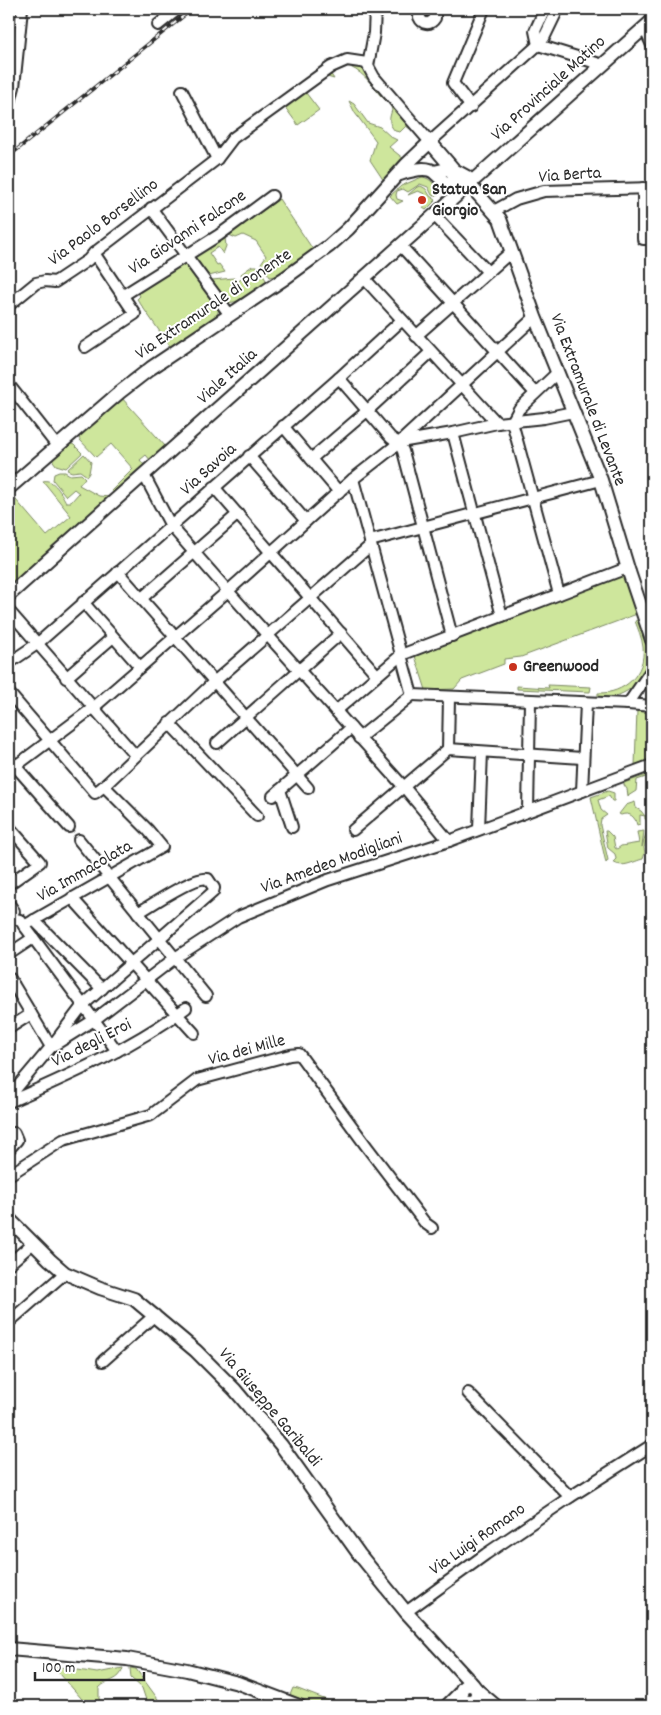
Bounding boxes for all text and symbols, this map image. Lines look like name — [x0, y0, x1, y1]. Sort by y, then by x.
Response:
street label: Via Provinciale Matino — [486, 31, 612, 147]
street label: Via Berta — [538, 161, 603, 191]
street label: Via Paolo Borsellino — [44, 173, 164, 273]
place label: Statua San Giorgio — [432, 178, 507, 224]
street label: Via Giovanni Falcone — [124, 184, 252, 282]
marker: Statua San Giorgio — [416, 194, 428, 206]
street label: Via Extramurale di Ponente — [131, 243, 297, 367]
street label: Via Extramurale di Levante — [543, 310, 631, 490]
street label: Viale Italia — [192, 343, 264, 411]
street label: Via Savoia — [175, 438, 243, 502]
place label: Greenwood — [523, 655, 599, 680]
marker: Greenwood — [507, 661, 519, 673]
street label: Via Amedeo Modigliani — [258, 827, 406, 901]
street label: Via Immacolata — [33, 834, 138, 909]
street label: Via degli Eroi — [48, 1013, 136, 1075]
street label: Via dei Mille — [206, 1029, 288, 1073]
street label: Via Giuseppe Garibaldi — [212, 1343, 326, 1473]
street label: Via Luigi Romano — [425, 1498, 531, 1582]
scale bar — [35, 1650, 144, 1682]
text: 100 m — [42, 1658, 75, 1680]

